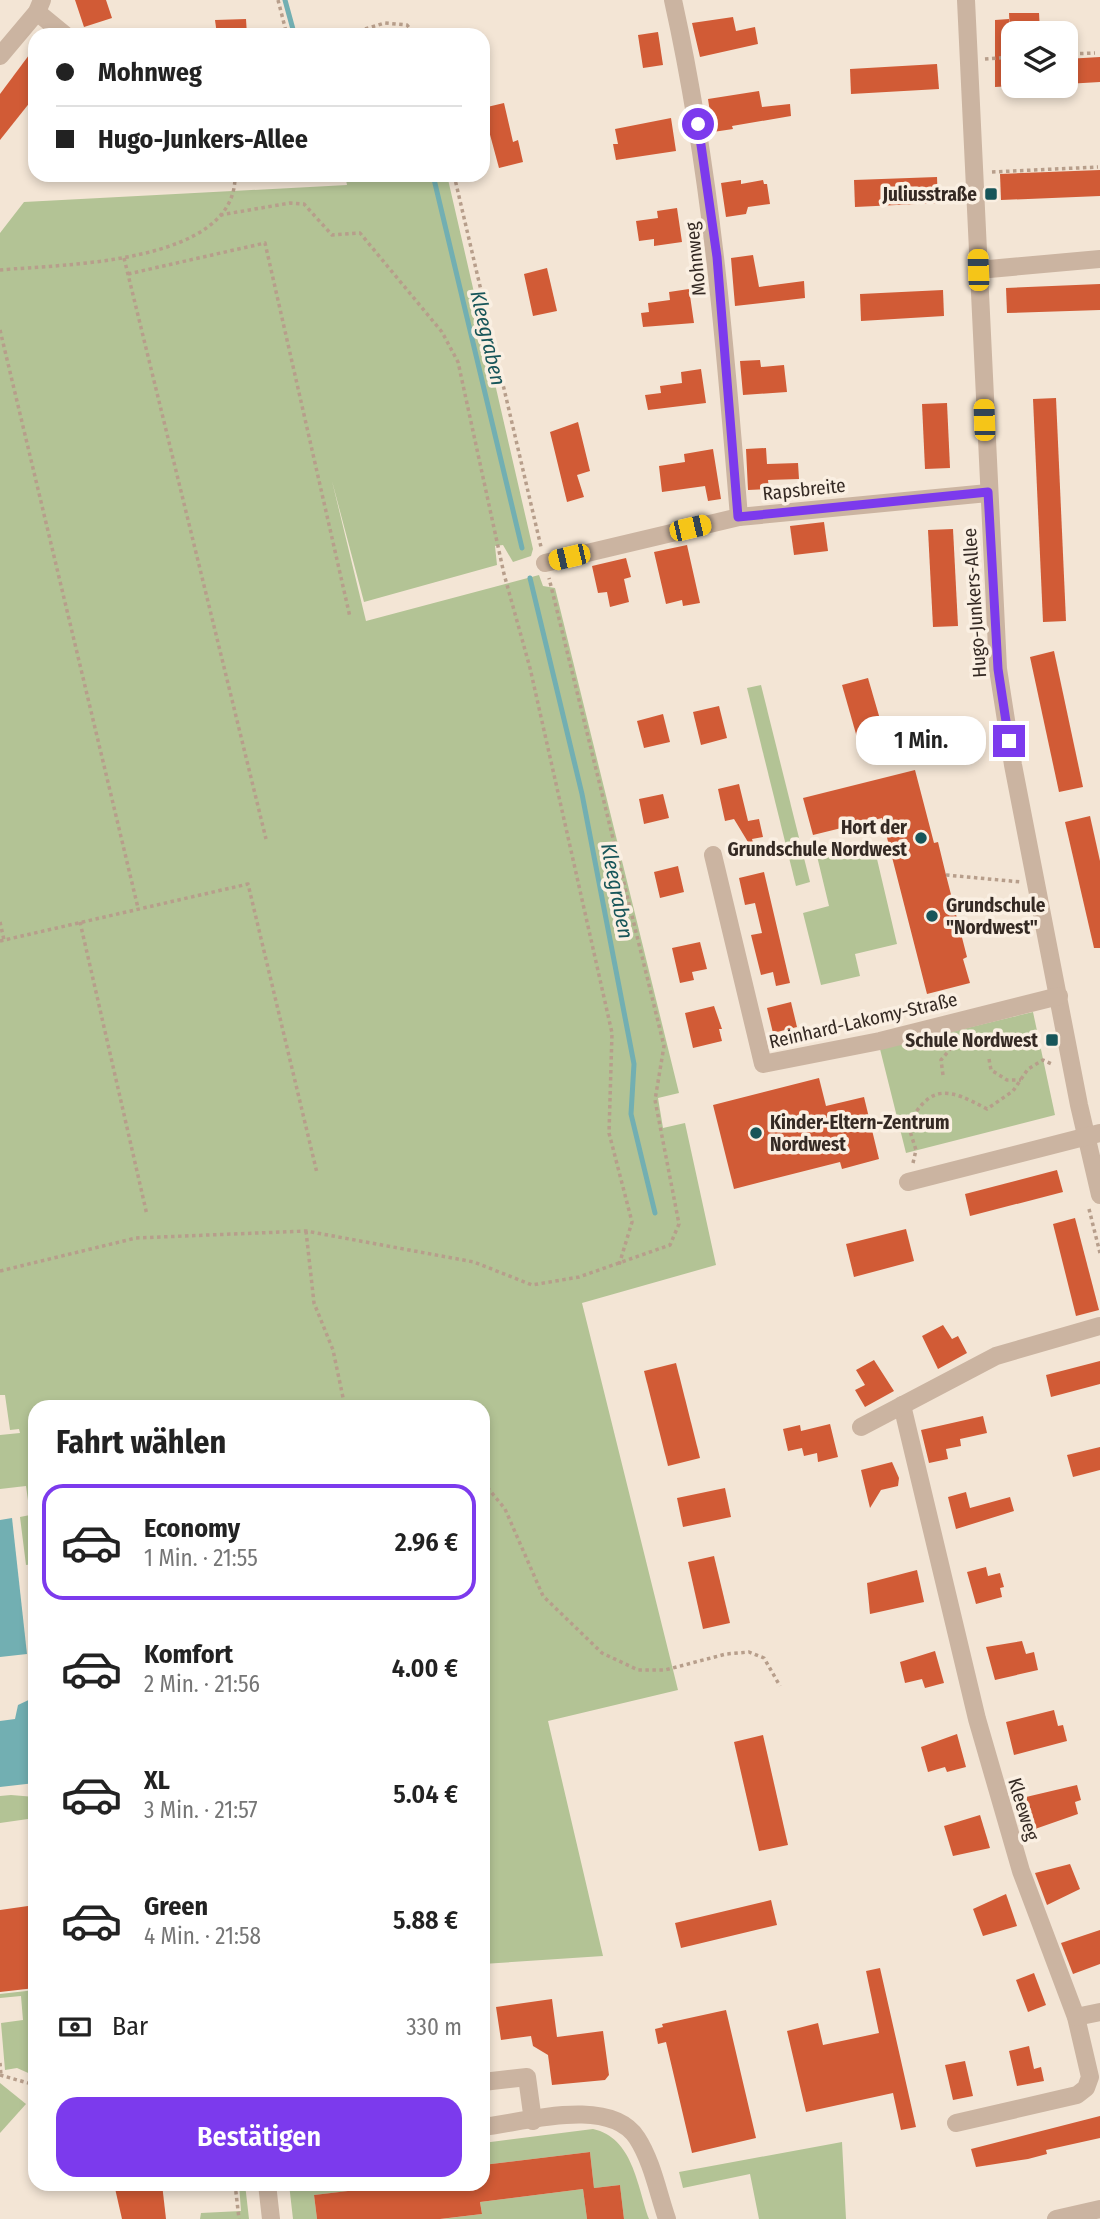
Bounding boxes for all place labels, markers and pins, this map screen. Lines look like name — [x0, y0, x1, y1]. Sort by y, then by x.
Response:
place label: Juliusstraße — [881, 183, 977, 206]
marker: Juliusstraße — [983, 186, 999, 202]
place label: Hort der Grundschule Nordwest — [728, 816, 908, 861]
marker: Hort der Grundschule Nordwest — [913, 830, 929, 846]
place label: Grundschule "Nordwest" — [946, 894, 1046, 939]
marker: Grundschule "Nordwest" — [924, 908, 940, 924]
place label: Schule Nordwest — [905, 1029, 1038, 1052]
marker: Schule Nordwest — [1044, 1032, 1060, 1048]
place label: Kinder-Eltern-Zentrum Nordwest — [770, 1111, 949, 1156]
marker: Kinder-Eltern-Zentrum Nordwest — [748, 1125, 764, 1141]

